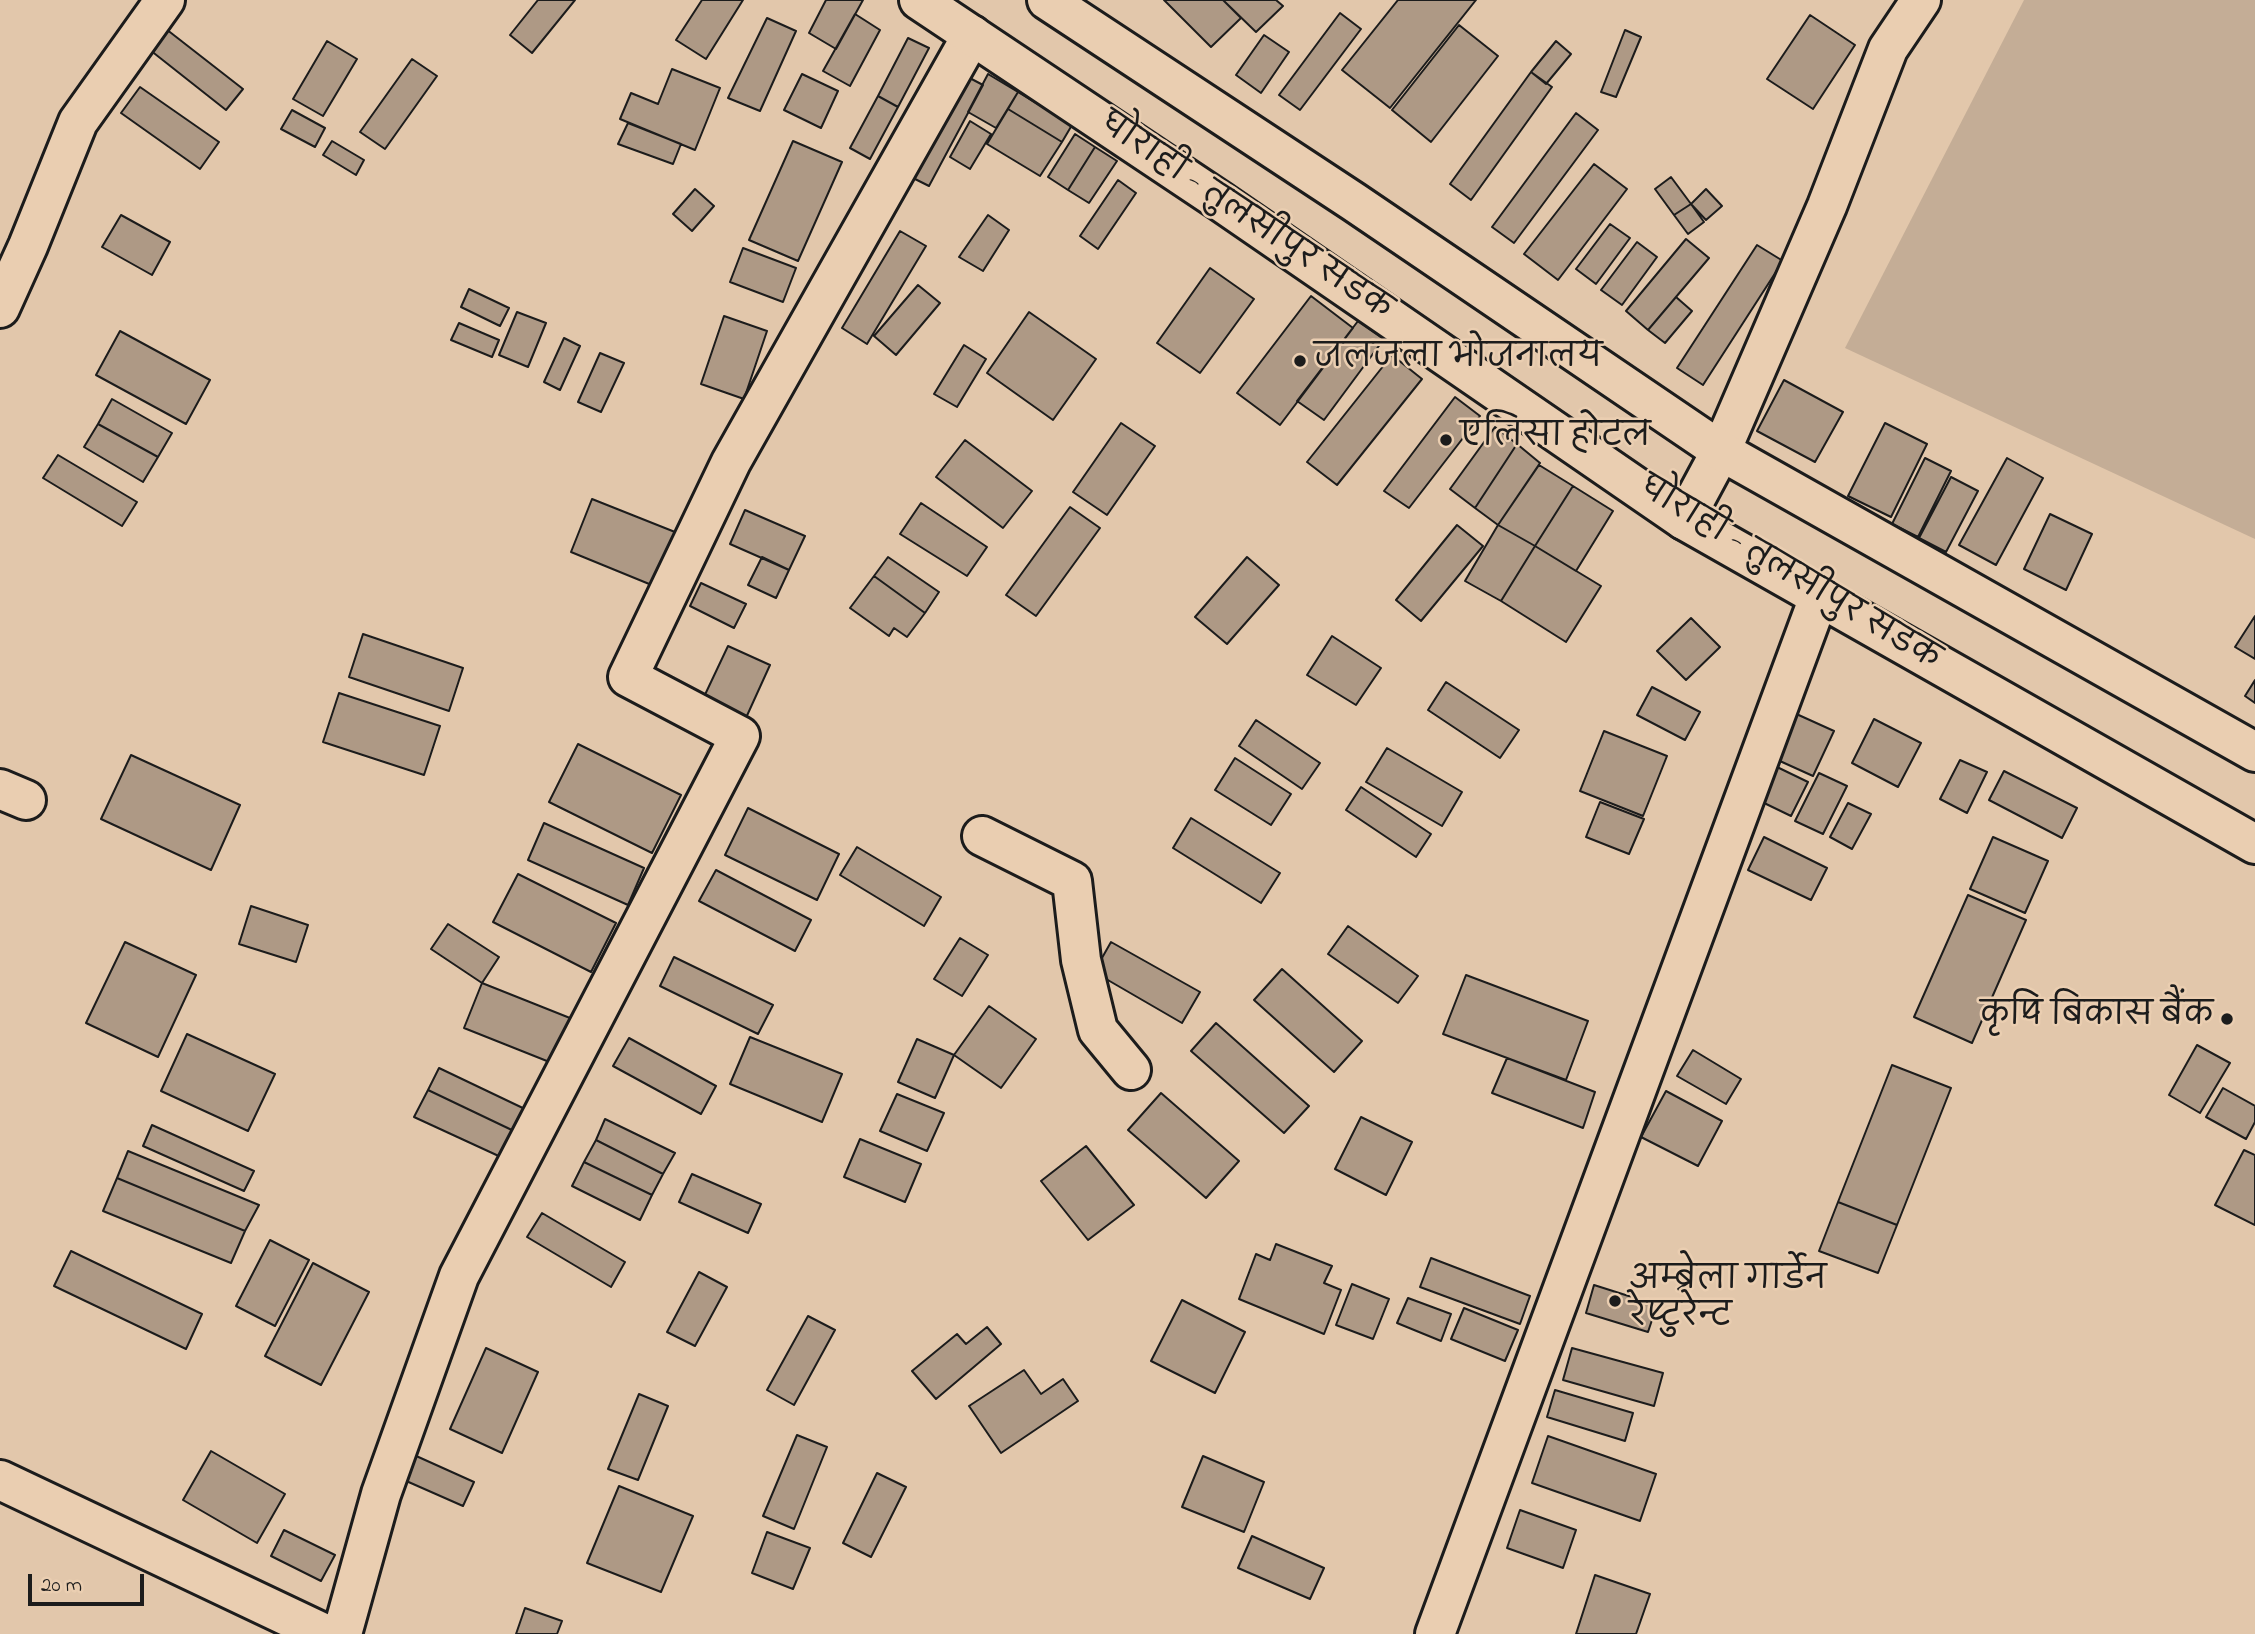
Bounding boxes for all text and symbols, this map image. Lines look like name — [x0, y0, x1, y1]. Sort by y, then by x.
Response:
street label: घोराही - तुलसीपुर सडक — [1091, 107, 1397, 331]
place label: जलजला भोजनालय — [1314, 342, 1603, 380]
marker: जलजला भोजनालय — [1292, 353, 1308, 369]
place label: एलिसा होटल — [1460, 421, 1651, 459]
marker: एलिसा होटल — [1438, 432, 1454, 448]
street label: घोराही - तुलसीपुर सडक — [1631, 471, 1945, 681]
place label: कृषि बिकास बैंक — [1980, 1000, 2213, 1038]
marker: कृषि बिकास बैंक — [2219, 1011, 2235, 1027]
place label: अम्ब्रेला गार्डेन रेष्टुरेन्ट — [1629, 1264, 1827, 1339]
marker: अम्ब्रेला गार्डेन रेष्टुरेन्ट — [1607, 1293, 1623, 1309]
scale bar — [32, 1560, 147, 1604]
text: 20 m — [41, 1571, 82, 1601]

